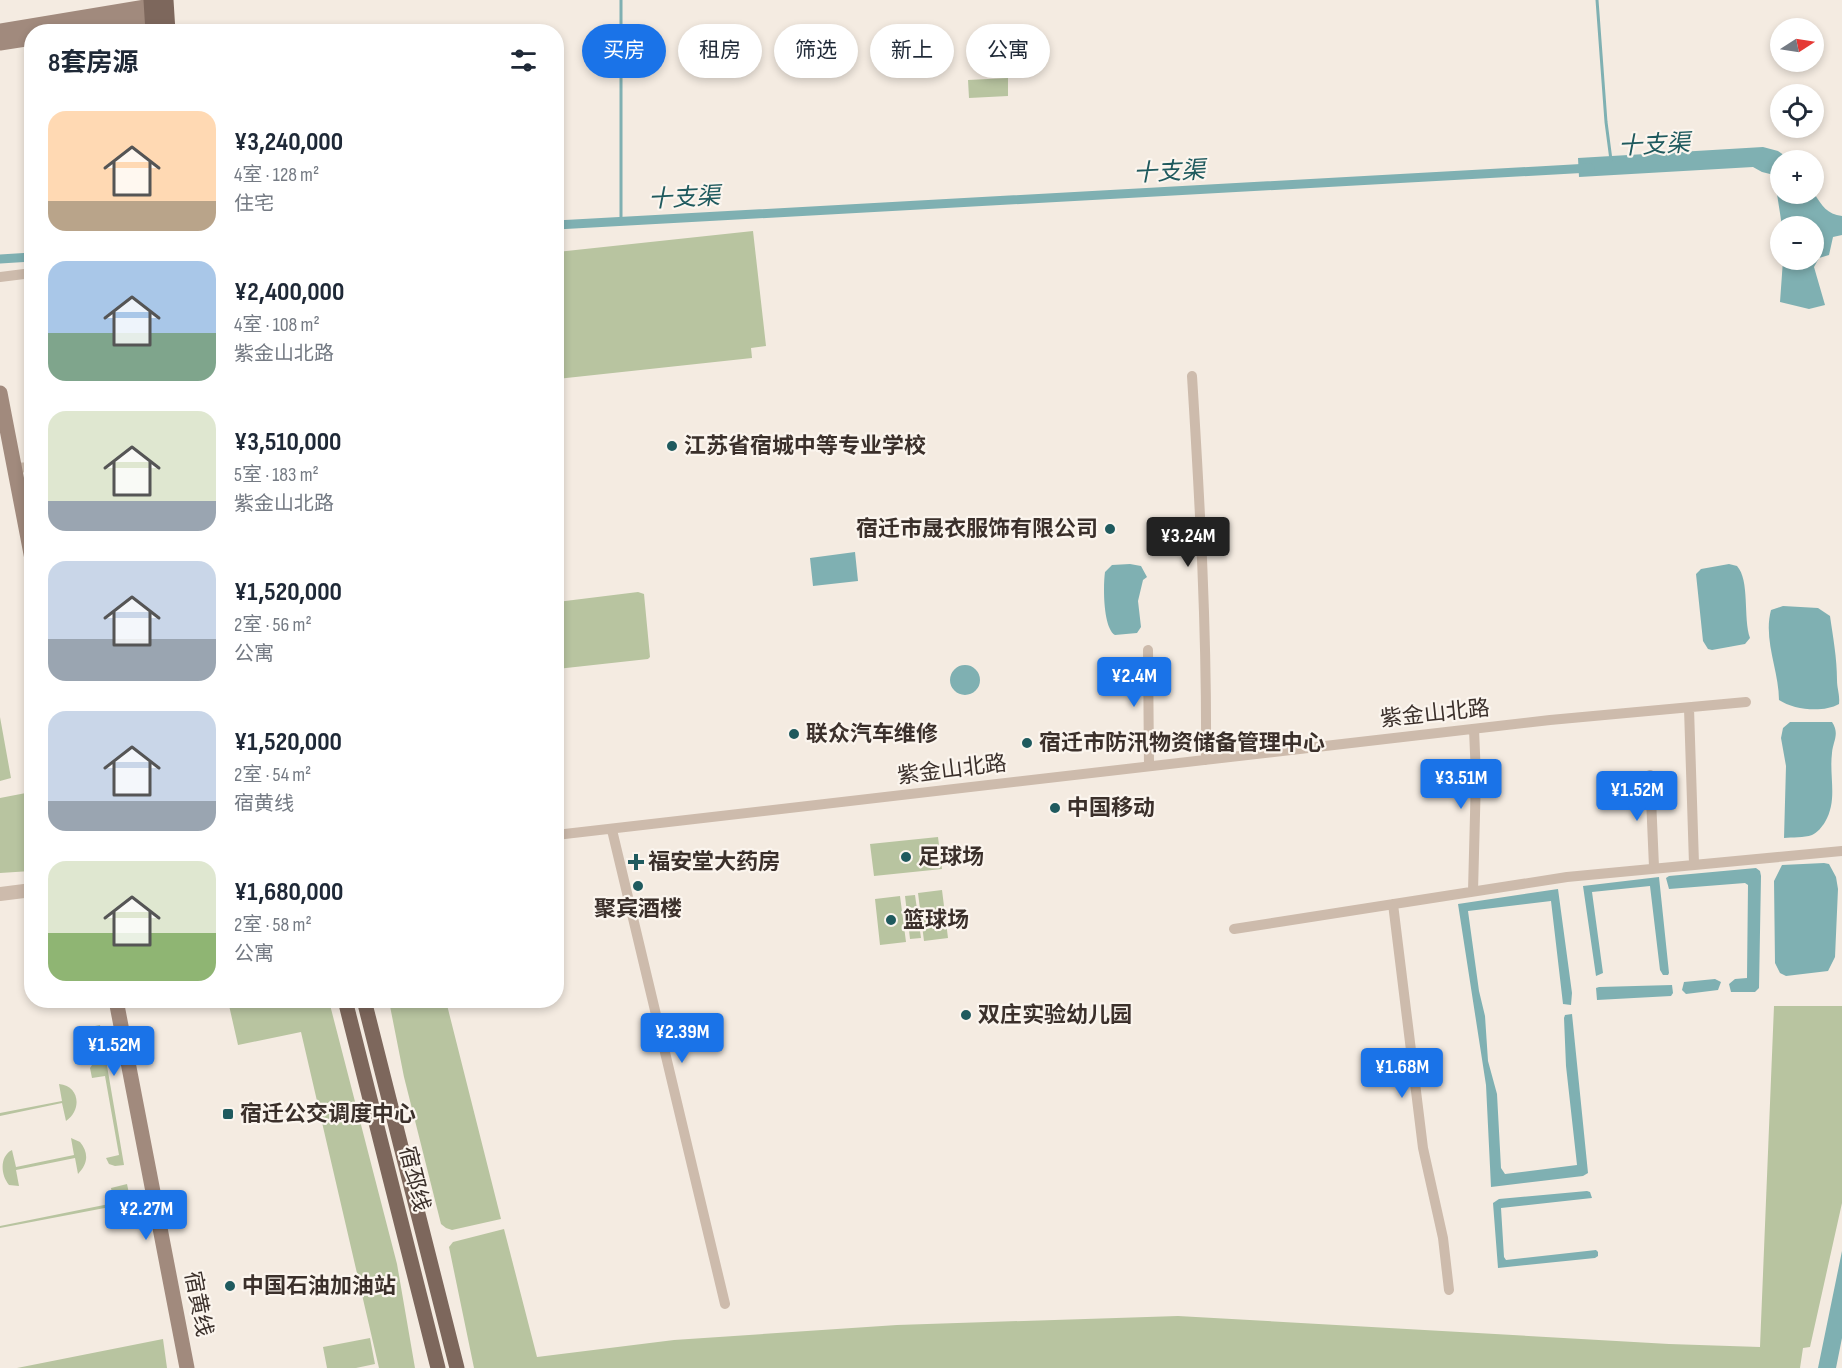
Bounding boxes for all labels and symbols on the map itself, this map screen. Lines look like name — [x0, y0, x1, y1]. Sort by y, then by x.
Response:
north arrow — [1770, 18, 1824, 72]
water label: 十支渠 — [1617, 128, 1694, 161]
water label: 十支渠 — [1132, 155, 1209, 188]
water label: 十支渠 — [647, 181, 724, 214]
place label: 江苏省宿城中等专业学校 — [684, 433, 926, 460]
marker: 江苏省宿城中等专业学校 — [665, 439, 679, 453]
place label: 宿迁市晟衣服饰有限公司 — [856, 516, 1098, 543]
pin: ¥3.24M — [1139, 517, 1237, 568]
marker: 宿迁市晟衣服饰有限公司 — [1103, 522, 1117, 536]
pin: ¥2.4M — [1092, 657, 1176, 708]
street label: 紫金山北路 — [1379, 695, 1491, 733]
place label: 联众汽车维修 — [806, 721, 938, 748]
marker: 联众汽车维修 — [787, 727, 801, 741]
place label: 宿迁市防汛物资储备管理中心 — [1039, 730, 1325, 757]
marker: 宿迁市防汛物资储备管理中心 — [1020, 736, 1034, 750]
street label: 紫金山北路 — [896, 750, 1008, 790]
pin: ¥3.51M — [1412, 759, 1510, 810]
pin: ¥1.52M — [1588, 771, 1686, 822]
place label: 中国移动 — [1067, 795, 1155, 822]
marker: 中国移动 — [1048, 801, 1062, 815]
place label: 足球场 — [918, 844, 984, 871]
place label: 福安堂大药房 — [648, 849, 780, 876]
marker: 足球场 — [899, 850, 913, 864]
marker: 福安堂大药房 — [629, 855, 643, 869]
marker: 聚宾酒楼 — [631, 879, 645, 893]
place label: 聚宾酒楼 — [594, 896, 682, 923]
place label: 篮球场 — [903, 907, 969, 934]
marker: 篮球场 — [884, 913, 898, 927]
place label: 双庄实验幼儿园 — [978, 1002, 1132, 1029]
marker: 双庄实验幼儿园 — [959, 1008, 973, 1022]
pin: ¥2.39M — [633, 1013, 731, 1064]
pin: ¥1.52M — [65, 1026, 163, 1077]
pin: ¥1.68M — [1353, 1048, 1451, 1099]
place label: 宿迁公交调度中心 — [240, 1101, 416, 1128]
marker: 宿迁公交调度中心 — [221, 1107, 235, 1121]
street label: 宿邳线 — [393, 1144, 435, 1214]
pin: ¥2.27M — [97, 1190, 195, 1241]
street label: 宿黄线 — [178, 1269, 218, 1339]
place label: 中国石油加油站 — [242, 1273, 396, 1300]
marker: 中国石油加油站 — [223, 1279, 237, 1293]

